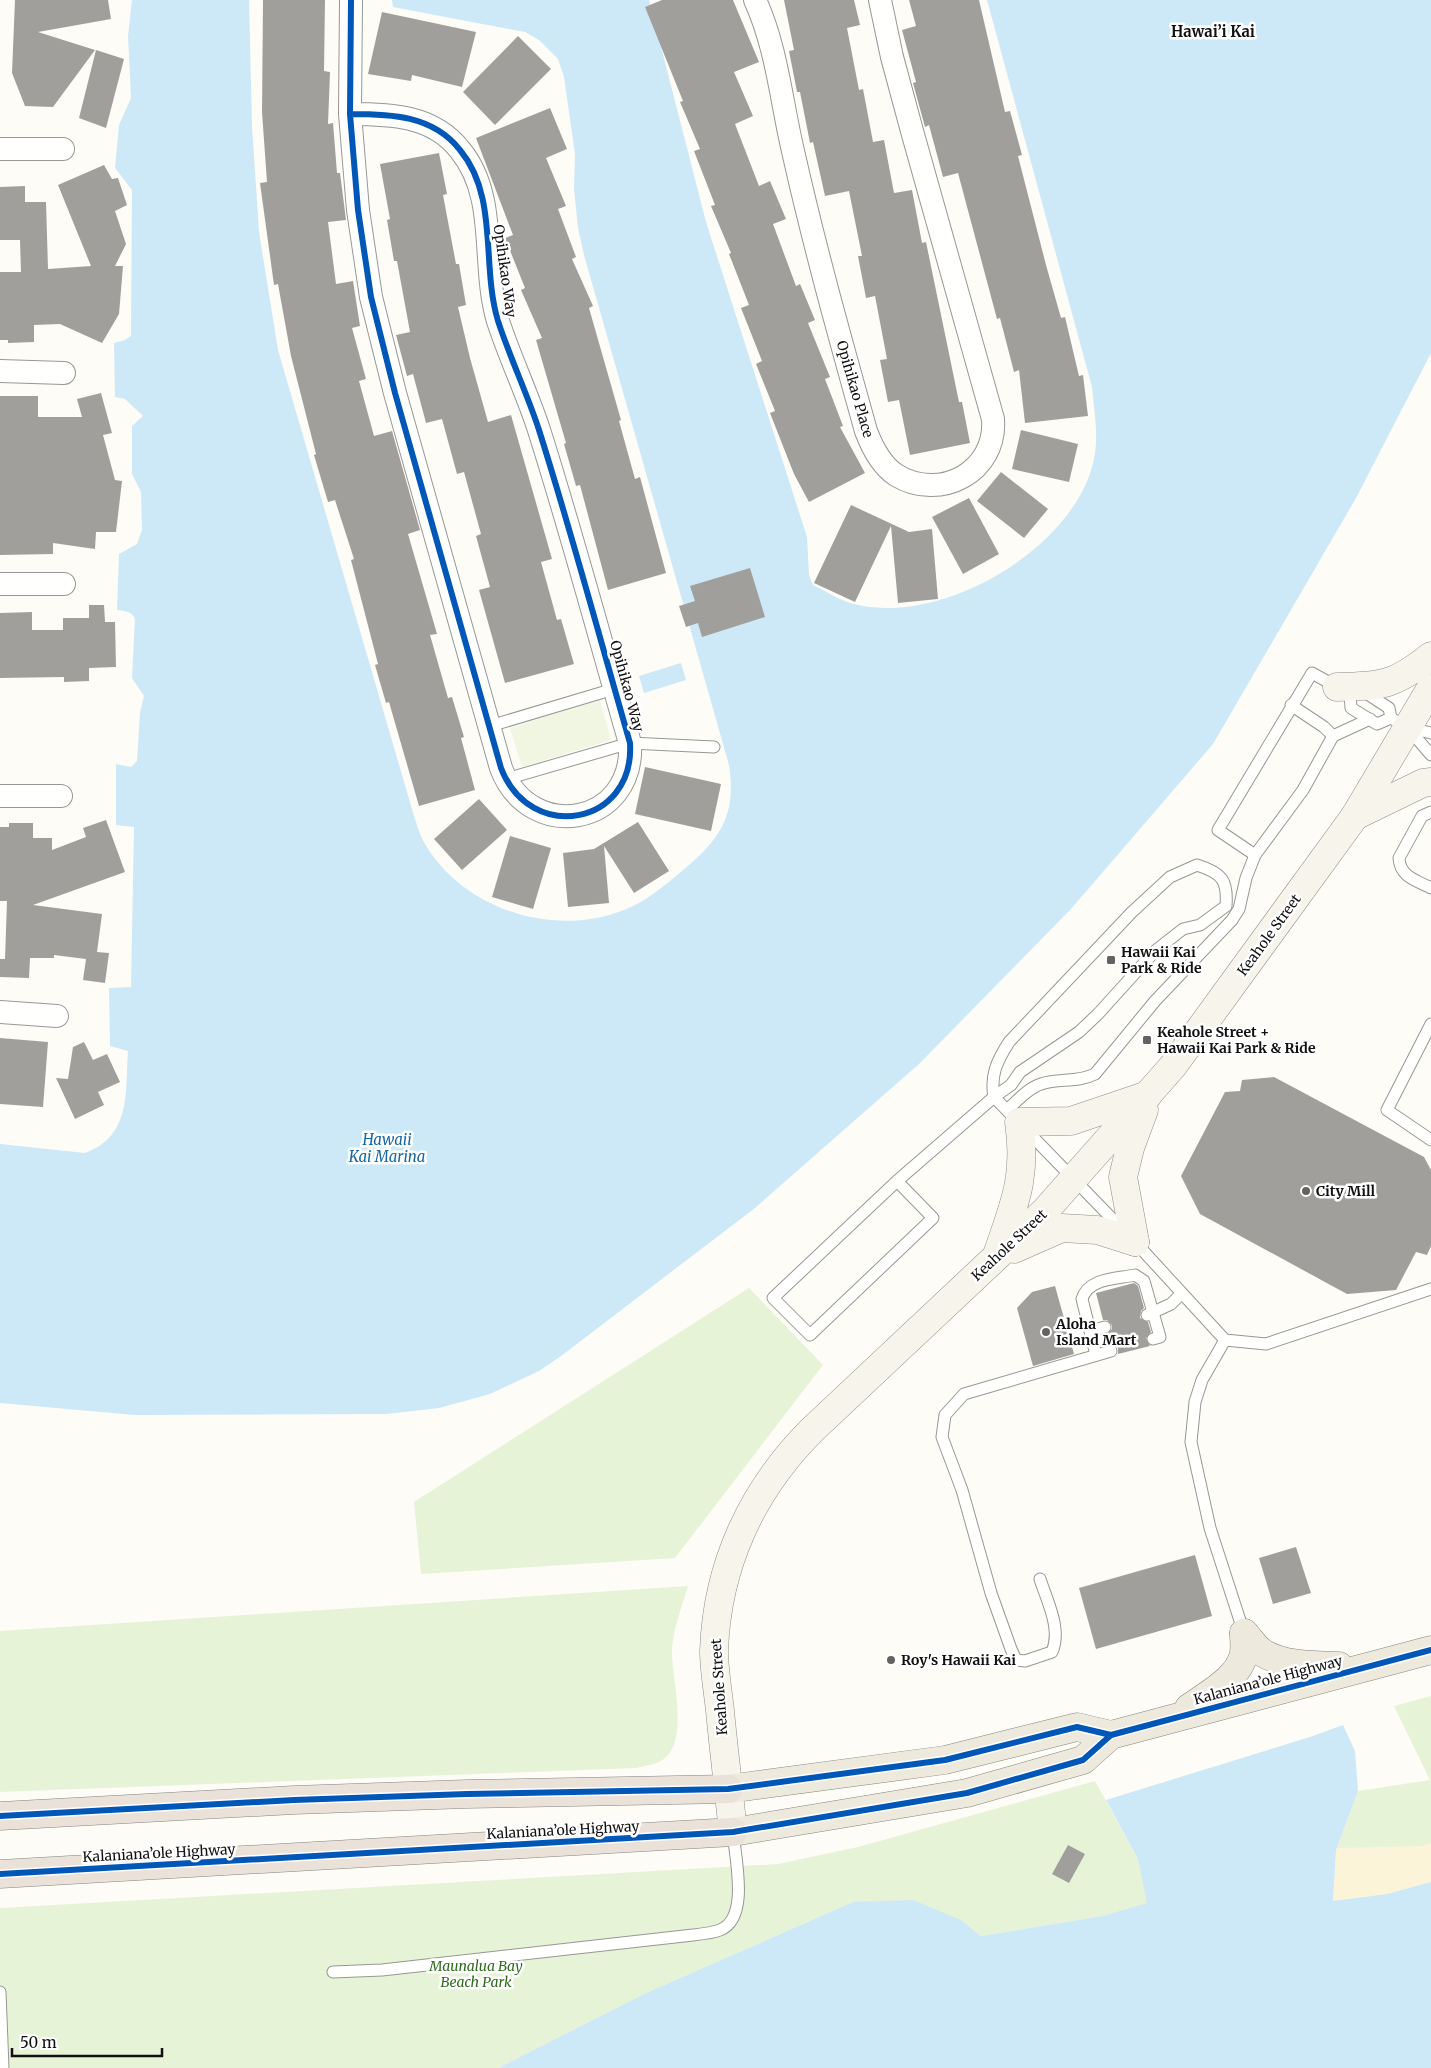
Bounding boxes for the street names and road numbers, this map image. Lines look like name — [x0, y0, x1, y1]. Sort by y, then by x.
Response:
street label: Opihikao Way — [490, 223, 521, 320]
street label: Opihikao Place — [833, 338, 877, 440]
street label: Opihikao Way — [606, 638, 648, 734]
street label: Keahole Street — [1233, 890, 1305, 979]
street label: Keahole Street — [967, 1205, 1051, 1285]
street label: Keahole Street — [707, 1638, 731, 1736]
street label: Kalaniana’ole Highway — [1192, 1651, 1345, 1709]
street label: Kalaniana’ole Highway — [486, 1817, 641, 1843]
street label: Kalaniana’ole Highway — [82, 1840, 237, 1866]

